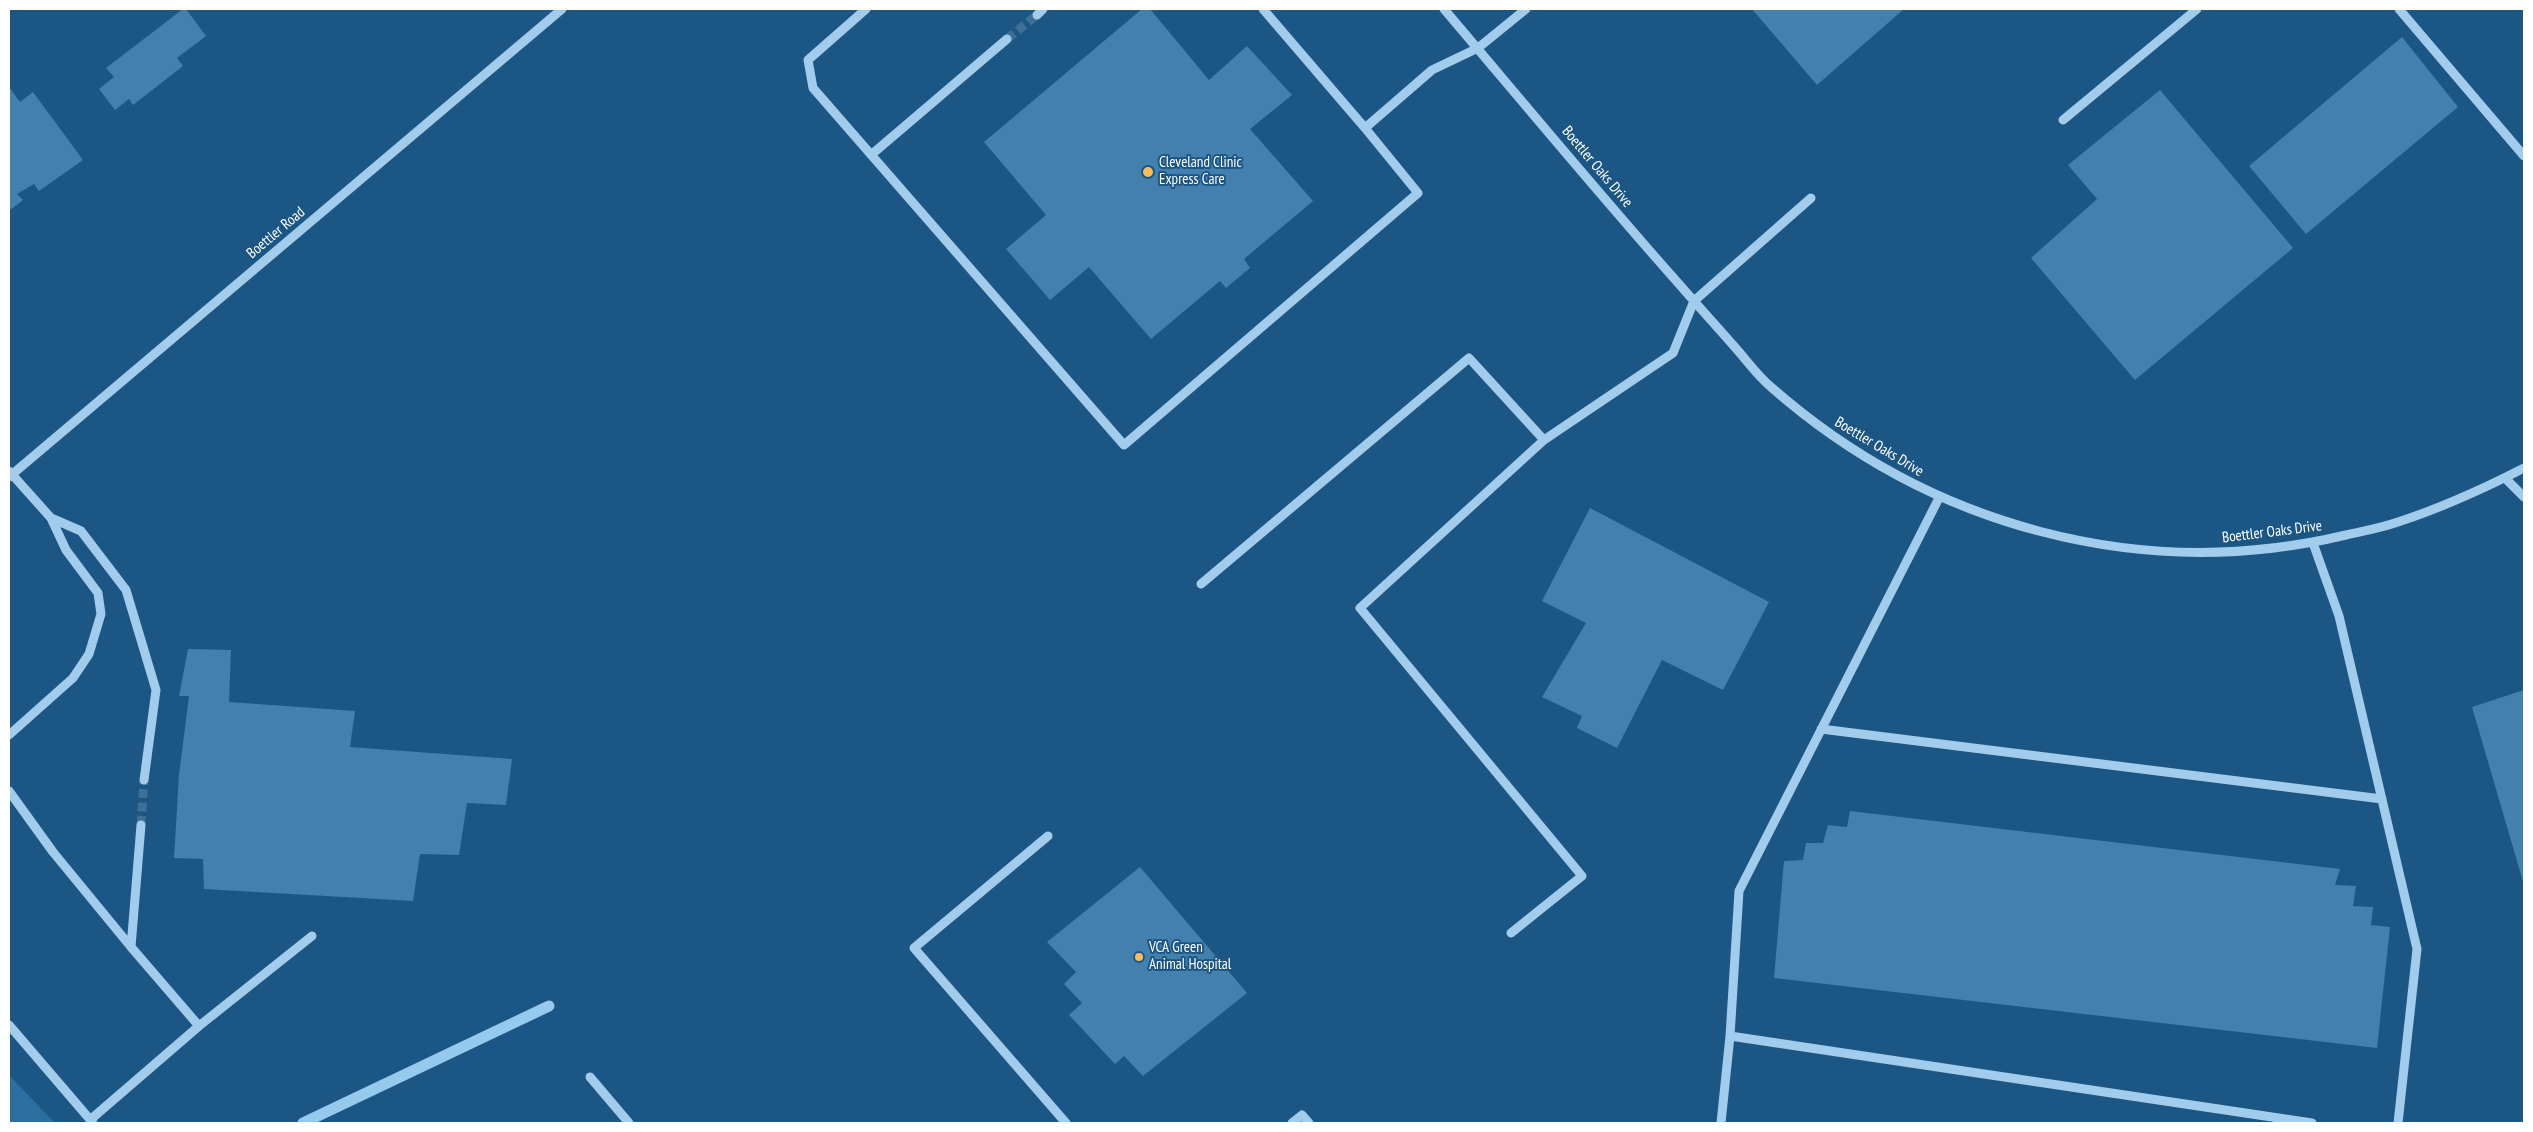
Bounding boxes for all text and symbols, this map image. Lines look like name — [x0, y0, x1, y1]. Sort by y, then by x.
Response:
street label: Boettler Oaks Drive — [1558, 123, 1636, 211]
place label: Cleveland Clinic Express Care — [1159, 154, 1242, 189]
marker: Cleveland Clinic Express Care — [1141, 165, 1155, 179]
street label: Boettler Road — [243, 203, 309, 263]
street label: Boettler Oaks Drive — [1831, 413, 1927, 481]
street label: Boettler Oaks Drive — [2221, 517, 2323, 547]
place label: VCA Green Animal Hospital — [1149, 939, 1231, 974]
marker: VCA Green Animal Hospital — [1133, 951, 1145, 963]

